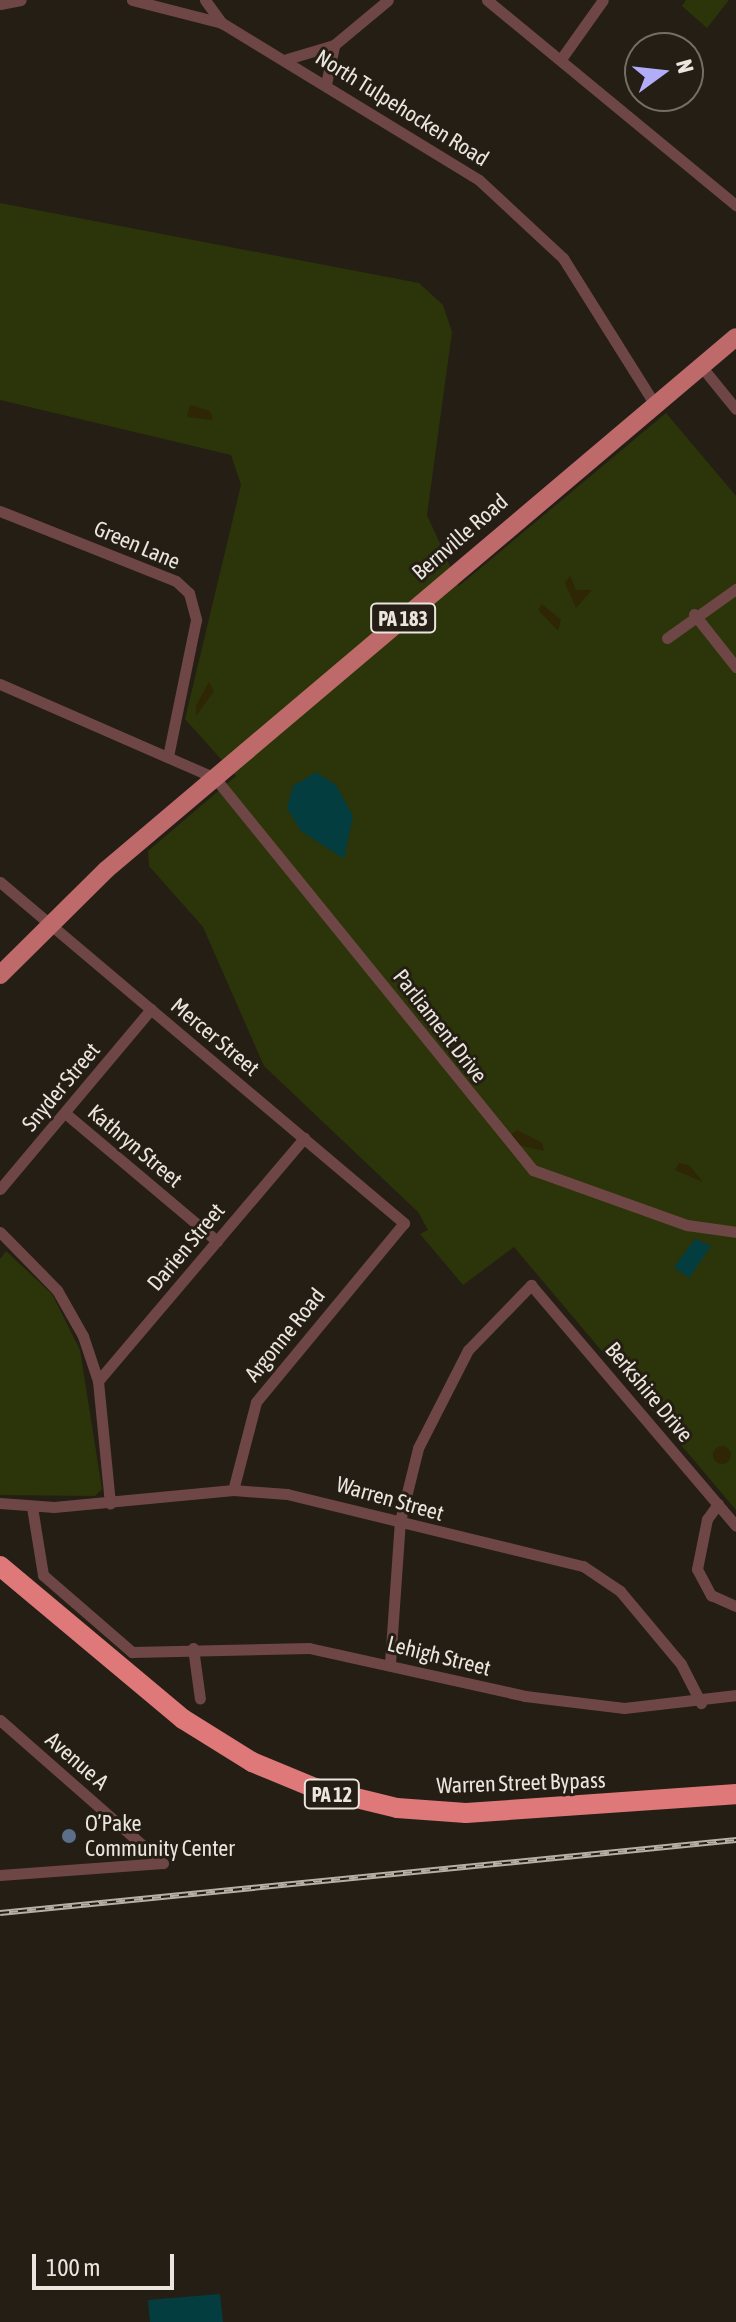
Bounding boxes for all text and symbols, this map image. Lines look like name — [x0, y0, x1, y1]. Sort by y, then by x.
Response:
north arrow — [624, 32, 704, 112]
street label: North Tulpehocken Road — [311, 44, 493, 172]
text: N — [671, 57, 699, 76]
street label: Bernville Road — [407, 488, 513, 586]
street label: Green Lane — [90, 515, 184, 575]
road number: PA 183 — [369, 602, 437, 634]
street label: Parliament Drive — [388, 964, 492, 1088]
street label: Mercer Street — [165, 992, 265, 1082]
street label: Snyder Street — [17, 1038, 105, 1136]
street label: Kathryn Street — [82, 1099, 188, 1193]
street label: Darien Street — [142, 1198, 230, 1296]
street label: Argonne Road — [239, 1283, 331, 1387]
street label: Berkshire Drive — [600, 1337, 698, 1447]
street label: Warren Street — [333, 1471, 447, 1527]
street label: Lehigh Street — [385, 1630, 493, 1682]
street label: Avenue A — [40, 1727, 114, 1795]
street label: Warren Street Bypass — [436, 1767, 606, 1799]
road number: PA 12 — [302, 1778, 362, 1810]
place label: O’Pake Community Center — [85, 1810, 235, 1862]
marker: O’Pake Community Center — [60, 1827, 78, 1845]
scale bar — [36, 2238, 178, 2288]
text: 100 m — [46, 2254, 100, 2281]

